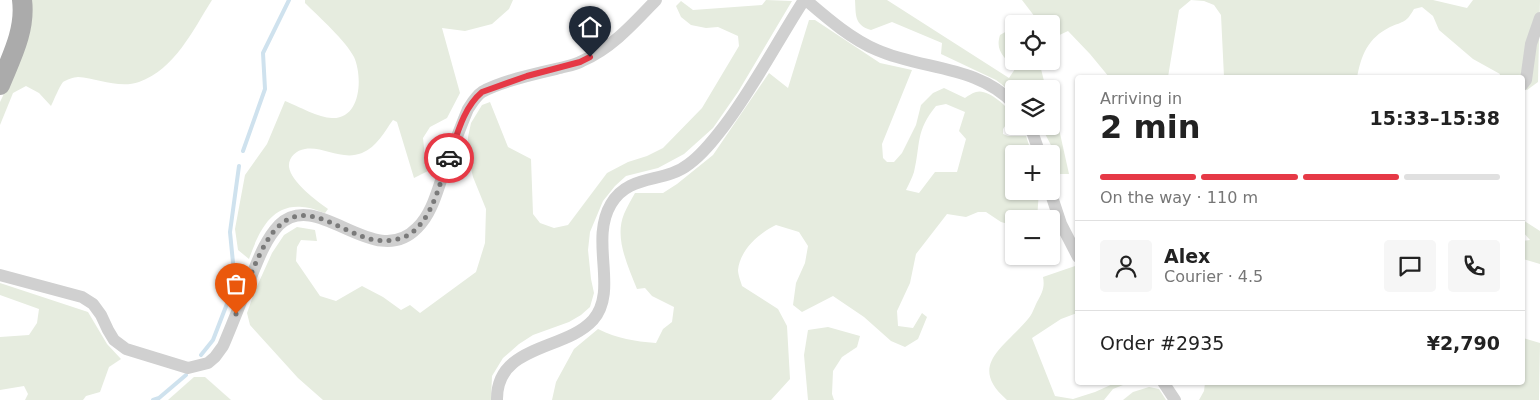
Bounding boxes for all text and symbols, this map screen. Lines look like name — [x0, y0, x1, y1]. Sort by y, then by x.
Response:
pin — [569, 6, 611, 57]
icon: home — [576, 13, 604, 41]
map controls — [1005, 15, 1060, 265]
button: locate — [1005, 15, 1060, 70]
button: layers — [1005, 80, 1060, 135]
text: Arriving in — [1100, 89, 1182, 108]
text: 15:33–15:38 — [1370, 107, 1500, 129]
text: 2 min — [1100, 108, 1201, 146]
courier — [424, 133, 474, 183]
icon: car — [435, 144, 463, 172]
button: + — [1005, 145, 1060, 200]
text: On the way · 110 m — [1100, 188, 1258, 207]
button: − — [1005, 210, 1060, 265]
button: person — [1100, 240, 1152, 292]
button: chat — [1384, 240, 1436, 292]
button: phone — [1448, 240, 1500, 292]
text: Alex — [1164, 245, 1210, 267]
pin — [215, 263, 257, 314]
text: Courier · 4.5 — [1164, 267, 1263, 286]
icon: bag — [222, 270, 250, 298]
text: Order #2935 — [1100, 332, 1224, 354]
text: ¥2,790 — [1427, 332, 1500, 354]

